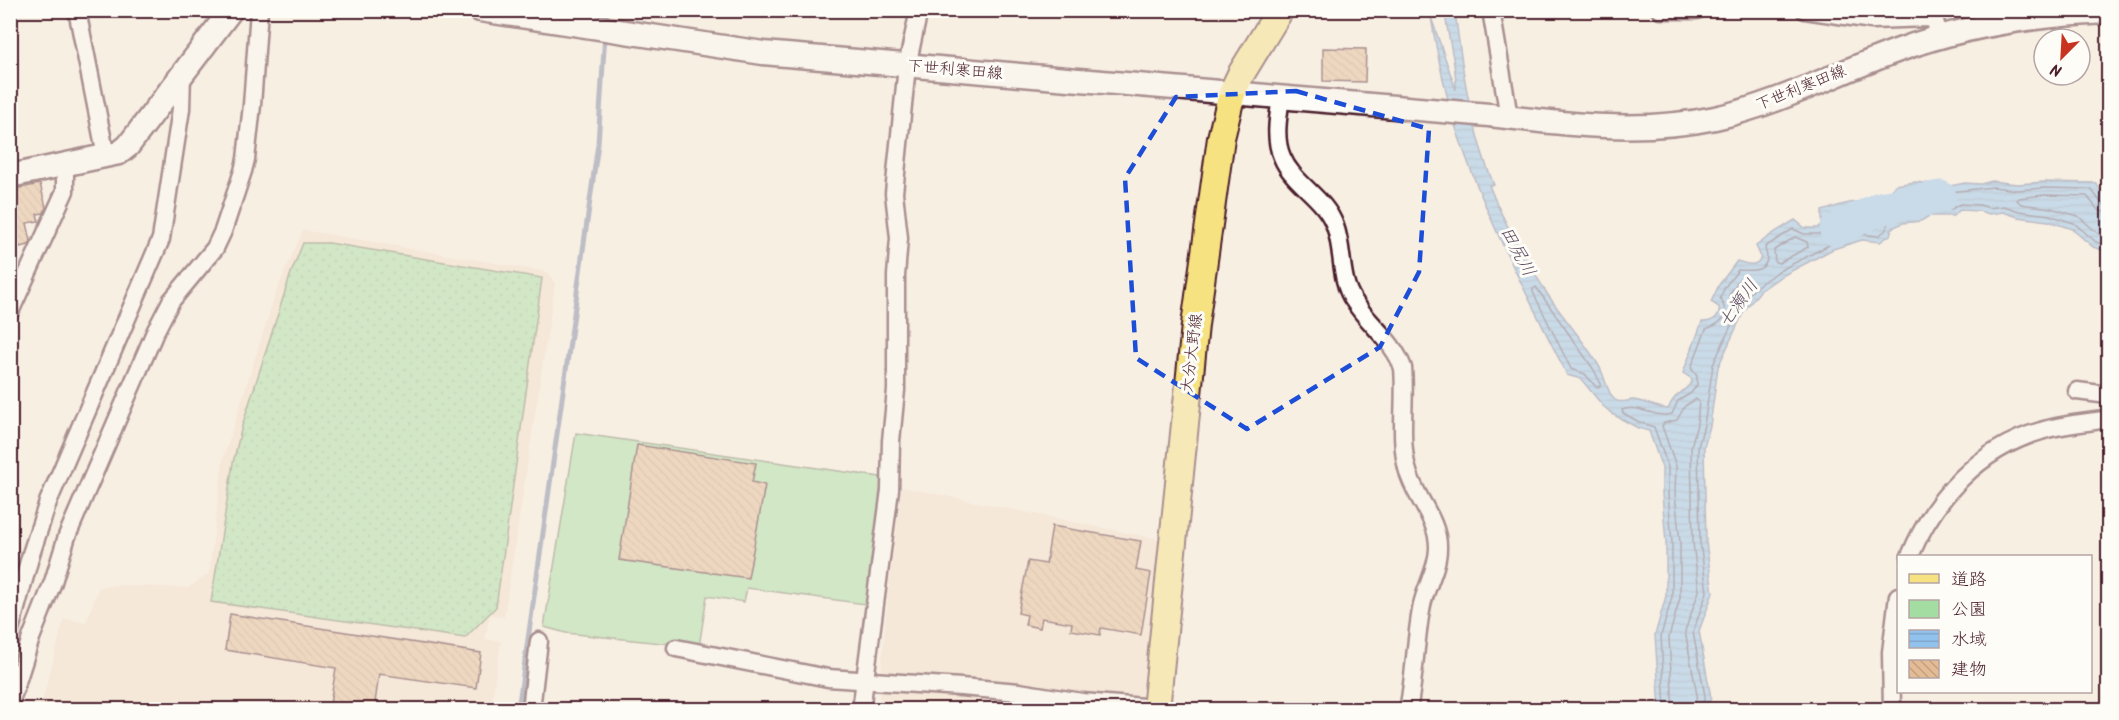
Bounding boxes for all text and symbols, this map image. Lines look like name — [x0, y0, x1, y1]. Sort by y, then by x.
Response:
north arrow — [2032, 27, 2092, 87]
street label: 下世利寒田線 — [906, 53, 1004, 87]
text: N — [2047, 56, 2066, 83]
street label: 下世利寒田線 — [1752, 58, 1850, 118]
water label: 田尻川 — [1492, 221, 1542, 283]
water label: 七瀬川 — [1711, 274, 1767, 334]
street label: 大分大野線 — [1175, 312, 1209, 394]
legend — [1897, 555, 2092, 693]
text: 道路 — [1951, 566, 1987, 595]
text: 公園 — [1951, 596, 1987, 625]
text: 水域 — [1951, 626, 1987, 655]
text: 建物 — [1951, 656, 1987, 685]

